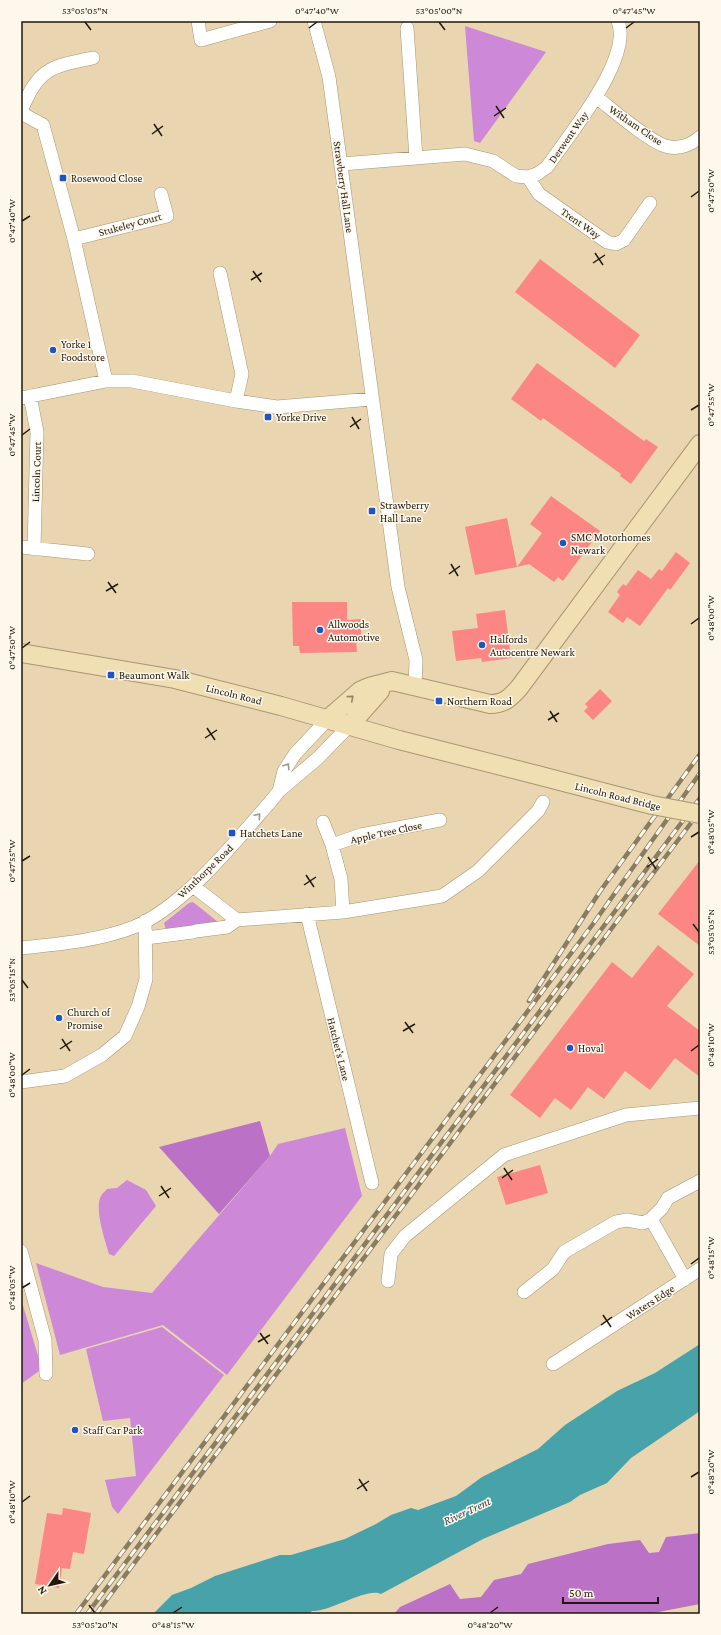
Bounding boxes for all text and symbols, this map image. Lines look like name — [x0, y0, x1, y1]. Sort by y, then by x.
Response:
text: 53°05'05"N — [62, 5, 108, 16]
text: 0°47'40"W — [295, 5, 340, 16]
text: 53°05'00"N — [416, 5, 463, 16]
text: 0°47'45"W — [612, 5, 656, 16]
street label: Witham Close — [607, 103, 665, 147]
street label: Derwent Way — [546, 108, 592, 166]
street label: Strawberry Hall Lane — [331, 140, 356, 234]
text: 0°47'50"W — [705, 168, 716, 213]
place label: Rosewood Close — [71, 172, 142, 184]
marker: Rosewood Close — [58, 173, 68, 183]
text: 0°47'40"W — [6, 198, 17, 243]
street label: Trent Way — [558, 205, 604, 242]
street label: Stukeley Court — [97, 210, 163, 239]
place label: Yorke 1 Foodstore — [61, 338, 105, 363]
marker: Yorke 1 Foodstore — [48, 345, 58, 355]
text: 0°47'55"W — [705, 383, 716, 426]
place label: Yorke Drive — [276, 411, 327, 423]
marker: Yorke Drive — [263, 412, 273, 422]
text: 0°47'45"W — [6, 413, 17, 457]
street label: Lincoln Court — [29, 441, 43, 502]
place label: Strawberry Hall Lane — [380, 499, 430, 524]
marker: Strawberry Hall Lane — [367, 506, 377, 516]
place label: SMC Motorhomes Newark — [571, 531, 651, 556]
marker: SMC Motorhomes Newark — [558, 538, 568, 548]
text: 0°48'00"W — [705, 594, 716, 641]
place label: Allwoods Automotive — [328, 618, 380, 643]
text: 0°47'50"W — [6, 625, 17, 670]
marker: Allwoods Automotive — [315, 625, 325, 635]
place label: Halfords Autocentre Newark — [490, 633, 575, 658]
marker: Halfords Autocentre Newark — [477, 640, 487, 650]
place label: Beaumont Walk — [119, 669, 190, 681]
marker: Beaumont Walk — [106, 670, 116, 680]
street label: Lincoln Road — [205, 681, 264, 707]
place label: Northern Road — [447, 695, 512, 707]
one-way arrow — [347, 696, 354, 703]
marker: Northern Road — [434, 696, 444, 706]
one-way arrow — [283, 763, 290, 770]
street label: Lincoln Road Bridge — [574, 780, 662, 813]
text: 0°48'05"W — [705, 809, 716, 854]
one-way arrow — [253, 814, 260, 821]
street label: Apple Tree Close — [349, 819, 423, 846]
place label: Hatchets Lane — [240, 827, 303, 839]
marker: Hatchets Lane — [227, 828, 237, 838]
text: 0°47'55"W — [6, 839, 17, 882]
street label: Winthorpe Road — [175, 841, 236, 901]
text: 53°05'05"N — [705, 909, 716, 955]
text: 53°05'15"N — [6, 958, 17, 1002]
place label: Church of Promise — [67, 1006, 111, 1031]
marker: Church of Promise — [54, 1013, 64, 1023]
street label: Hatchet's Lane — [325, 1016, 353, 1082]
text: 0°48'10"W — [705, 1022, 716, 1067]
place label: Hoval — [578, 1042, 604, 1054]
marker: Hoval — [565, 1043, 575, 1053]
text: 0°48'00"W — [6, 1051, 17, 1098]
text: 0°48'15"W — [705, 1236, 716, 1279]
text: 0°48'05"W — [6, 1265, 17, 1310]
street label: Waters Edge — [624, 1282, 677, 1323]
place label: Staff Car Park — [83, 1424, 143, 1436]
marker: Staff Car Park — [70, 1425, 80, 1435]
text: 0°48'20"W — [705, 1449, 716, 1494]
text: 0°48'10"W — [6, 1479, 17, 1524]
water label: River Trent — [441, 1494, 493, 1528]
north arrow — [30, 1565, 70, 1605]
scale bar — [563, 1579, 658, 1605]
text: N — [34, 1584, 49, 1597]
text: 50 m — [569, 1586, 594, 1600]
text: 53°05'20"N — [72, 1619, 119, 1630]
text: 0°48'15"W — [152, 1619, 195, 1630]
text: 0°48'20"W — [468, 1619, 513, 1630]

